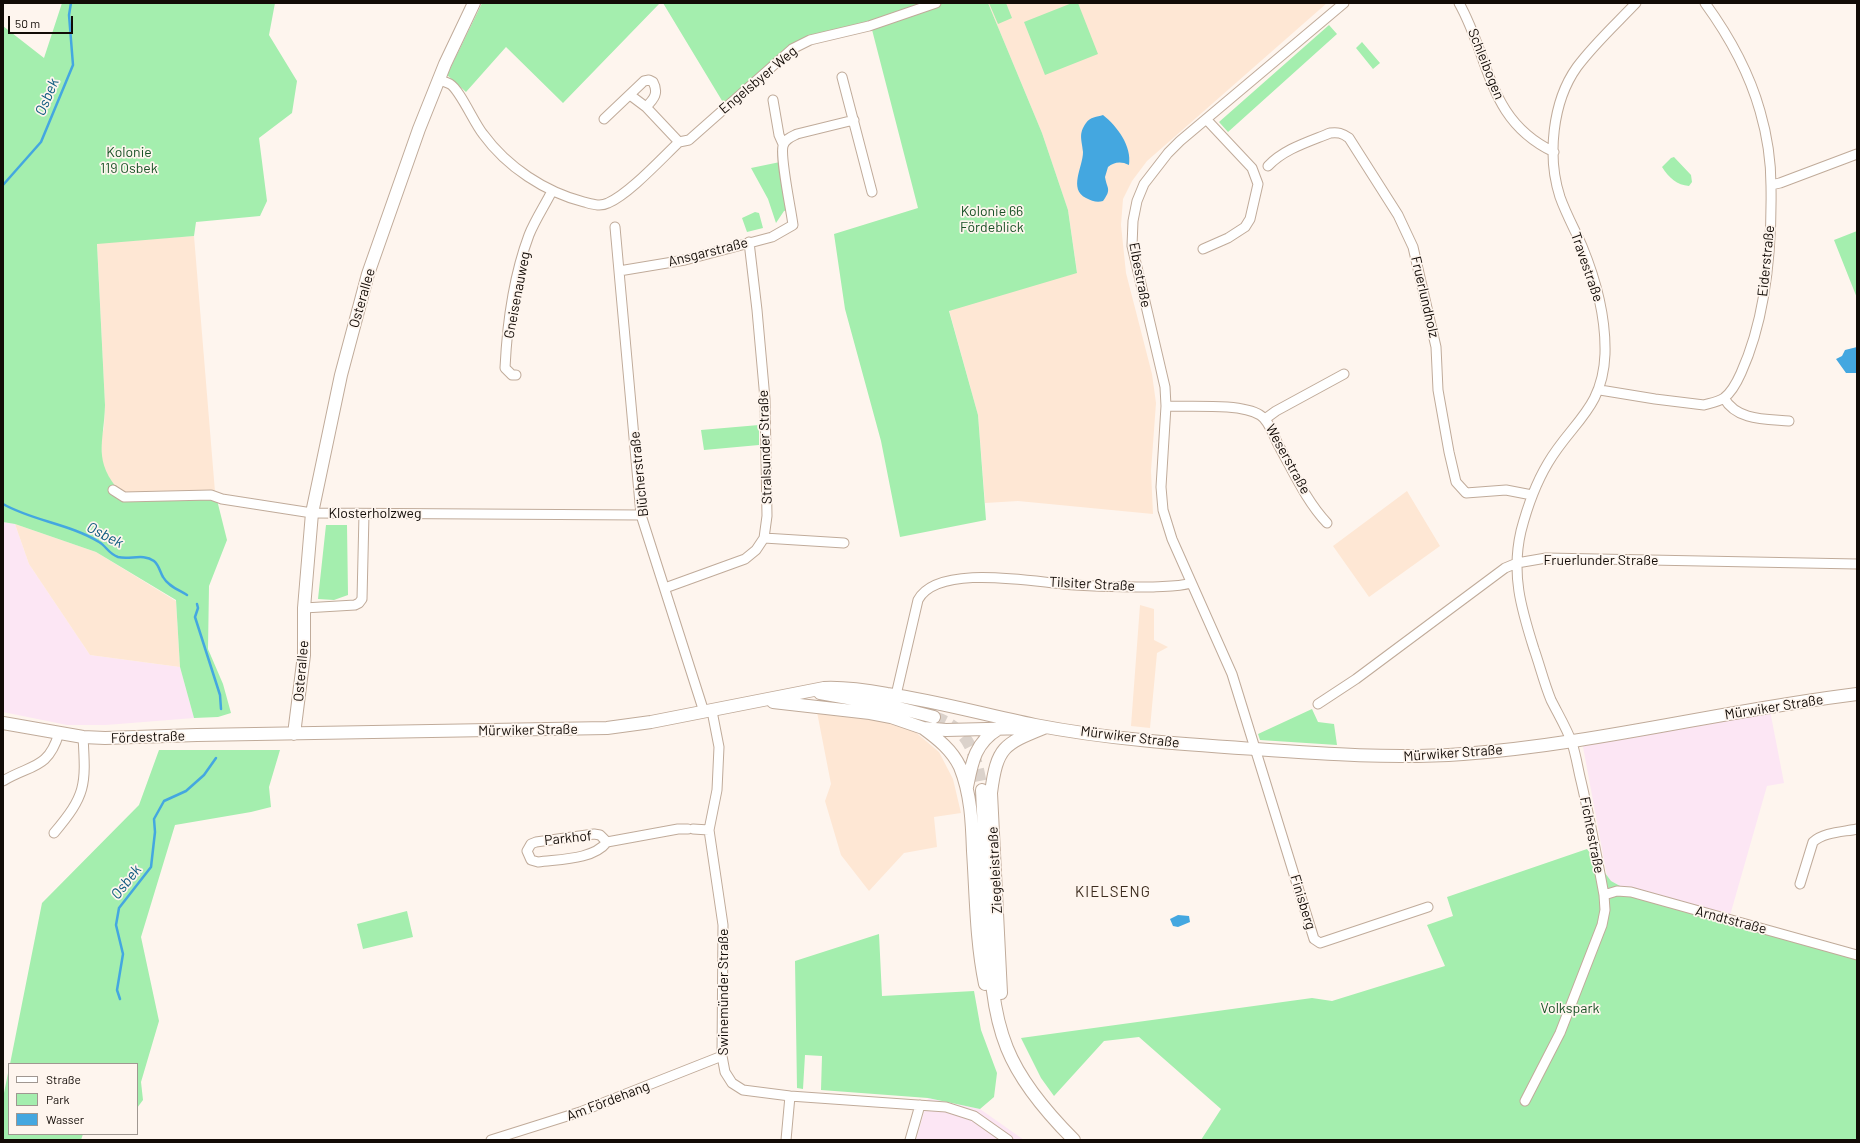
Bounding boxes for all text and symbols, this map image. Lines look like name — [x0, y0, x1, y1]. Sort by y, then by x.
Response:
scale bar — [10, 8, 75, 34]
text: 50 m — [15, 16, 40, 30]
street label: Schleibogen — [1464, 26, 1508, 102]
street label: Engelsbyer Weg — [716, 43, 800, 117]
water label: Osbek — [31, 76, 63, 118]
park label: Kolonie 119 Osbek — [100, 144, 158, 176]
park label: Kolonie 66 Fördeblick — [960, 203, 1024, 236]
street label: Eiderstraße — [1754, 225, 1778, 297]
street label: Travestraße — [1567, 230, 1607, 304]
street label: Ansgarstraße — [666, 234, 750, 270]
street label: Elbestraße — [1125, 241, 1155, 309]
street label: Gneisenauweg — [500, 250, 534, 340]
street label: Fruerlundholz — [1407, 255, 1443, 339]
street label: Osterallee — [345, 266, 379, 330]
street label: Stralsunder Straße — [755, 390, 775, 504]
street label: Weserstraße — [1262, 421, 1314, 497]
street label: Blücherstraße — [626, 430, 652, 518]
street label: Klosterholzweg — [329, 505, 421, 521]
water label: Osbek — [84, 518, 126, 552]
street label: Fruerlunder Straße — [1544, 552, 1658, 568]
street label: Tilsiter Straße — [1049, 573, 1135, 595]
street label: Osterallee — [290, 640, 312, 702]
street label: Mürwiker Straße — [1724, 691, 1824, 723]
street label: Mürwiker Straße — [478, 721, 578, 739]
street label: Mürwiker Straße — [1080, 723, 1180, 751]
street label: Fördestraße — [111, 727, 185, 747]
street label: Mürwiker Straße — [1403, 741, 1503, 765]
street label: Fichtestraße — [1576, 795, 1608, 875]
street label: Ziegeleistraße — [984, 826, 1006, 914]
street label: Parkhof — [544, 827, 592, 849]
water label: Osbek — [107, 861, 145, 903]
street label: Finisberg — [1287, 872, 1319, 932]
district label: KIELSENG — [1075, 883, 1151, 901]
street label: Arndtstraße — [1694, 902, 1768, 938]
street label: Swinemünder Straße — [715, 928, 731, 1056]
park label: Volkspark — [1540, 1000, 1600, 1016]
legend — [8, 1063, 138, 1135]
text: Straße — [46, 1072, 81, 1086]
street label: Am Fördehang — [564, 1077, 652, 1125]
text: Park — [46, 1092, 70, 1106]
text: Wasser — [46, 1112, 84, 1126]

